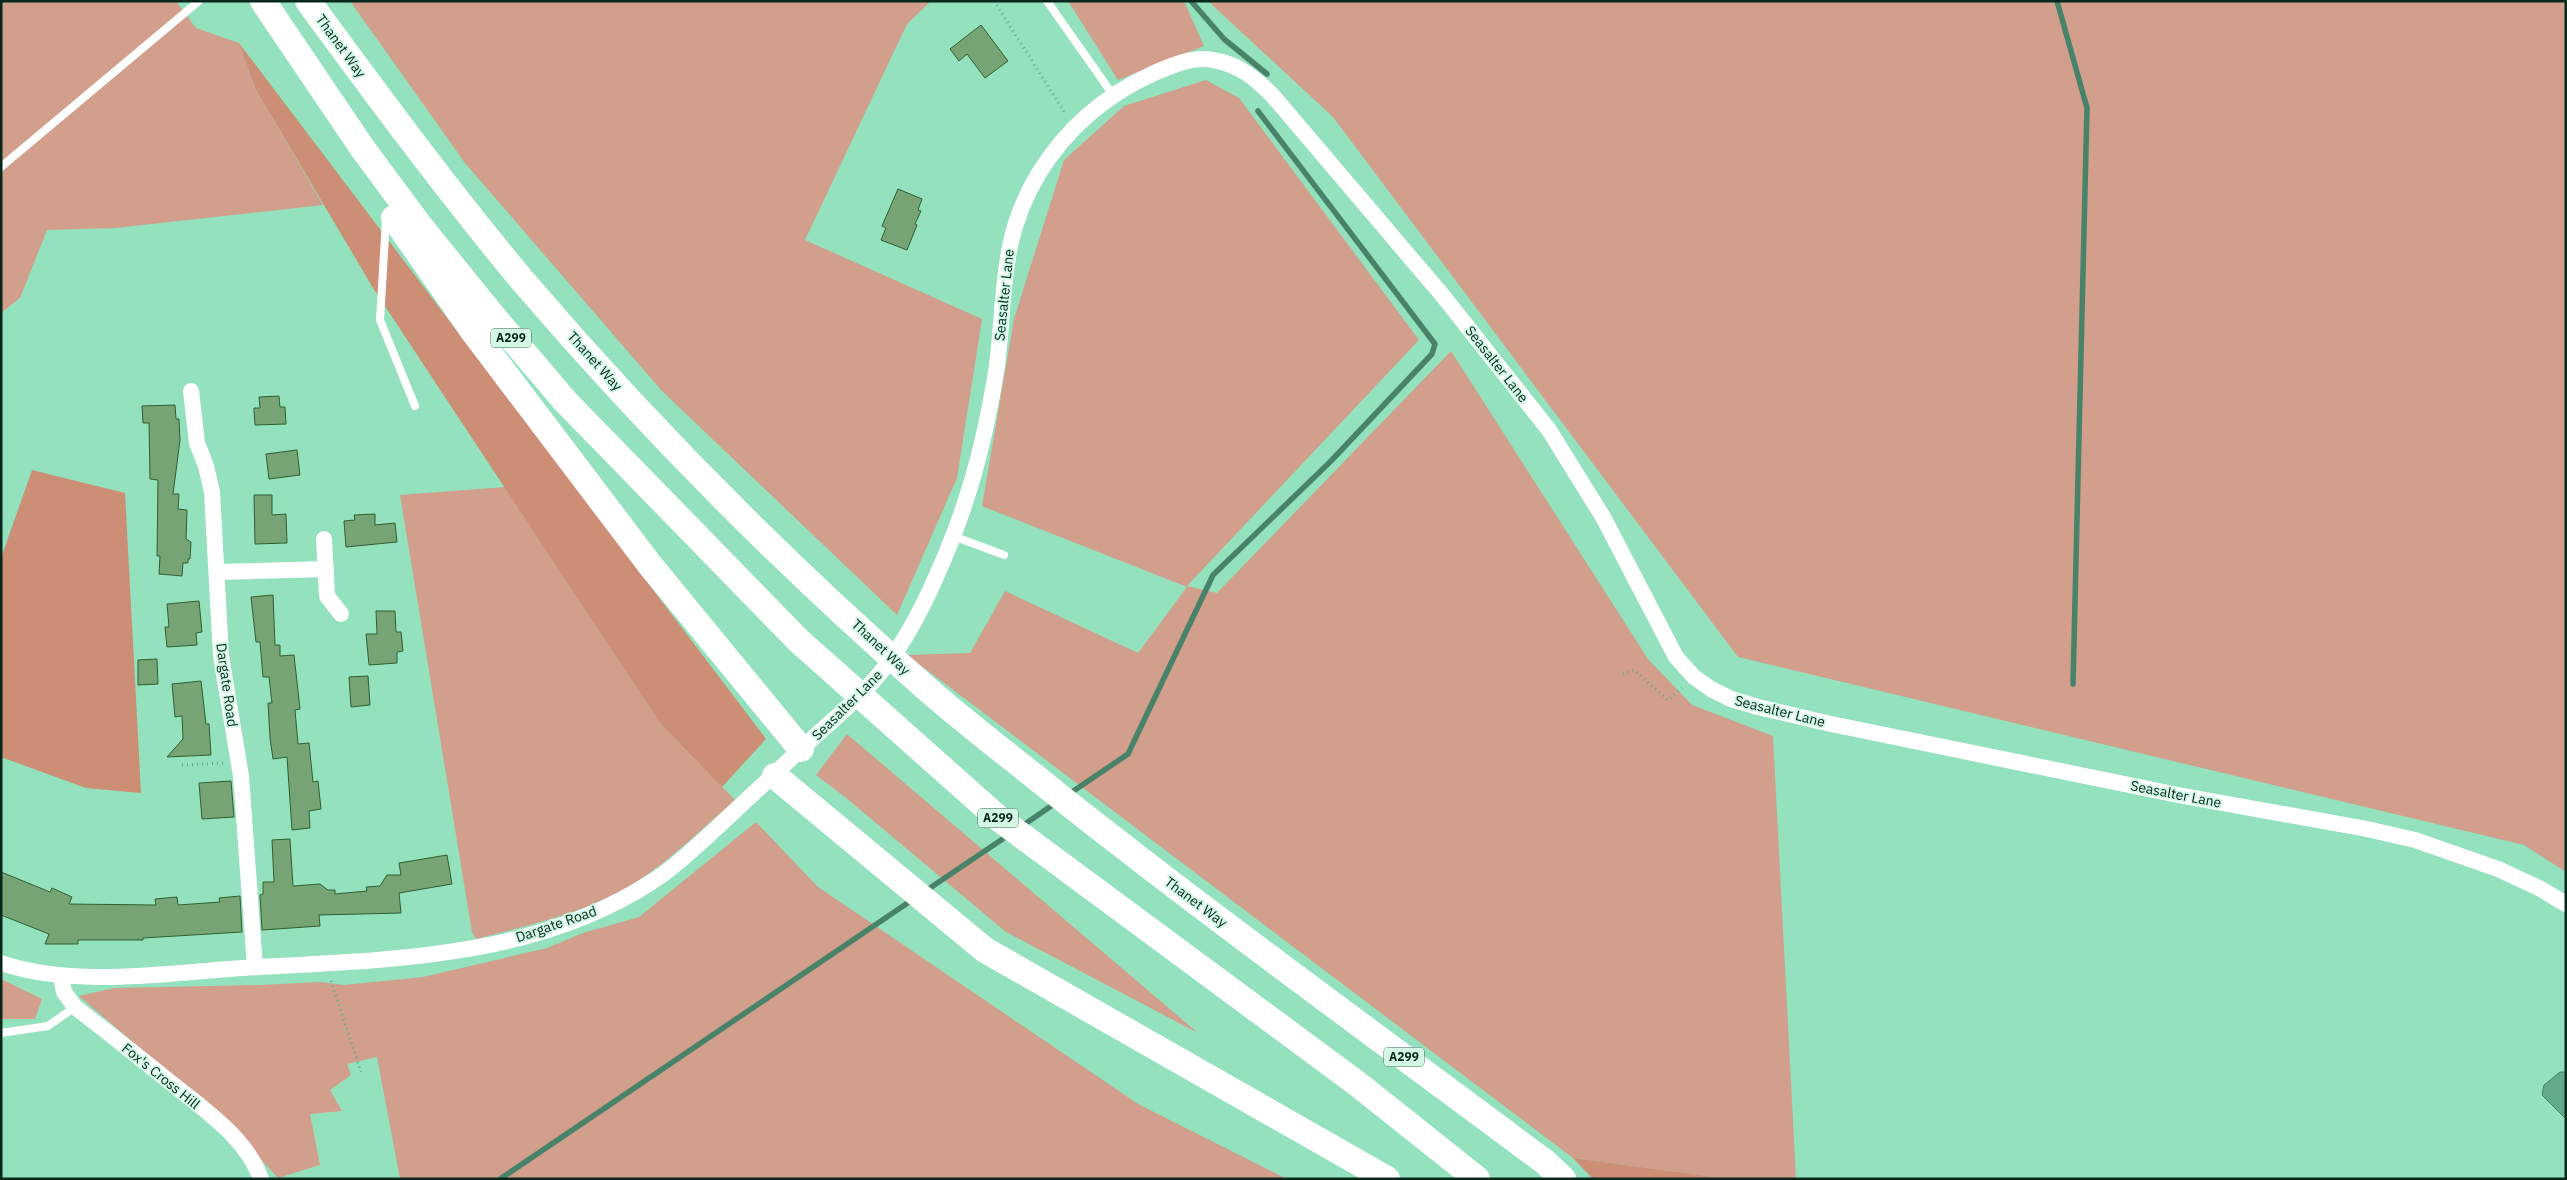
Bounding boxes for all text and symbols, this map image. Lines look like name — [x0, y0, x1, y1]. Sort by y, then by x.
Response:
street label: Thanet Way — [312, 11, 370, 81]
street label: Seasalter Lane — [990, 248, 1018, 342]
street label: Seasalter Lane — [1461, 322, 1533, 406]
street label: Thanet Way — [564, 327, 626, 395]
road number: A299 — [491, 328, 531, 348]
street label: Thanet Way — [848, 615, 914, 679]
street label: Dargate Road — [212, 642, 242, 728]
street label: Seasalter Lane — [808, 666, 886, 744]
street label: Seasalter Lane — [1733, 691, 1827, 731]
street label: Seasalter Lane — [2129, 776, 2223, 812]
road number: A299 — [978, 808, 1018, 828]
street label: Thanet Way — [1161, 873, 1231, 931]
street label: Dargate Road — [513, 902, 599, 946]
street label: Fox's Cross Hill — [118, 1039, 204, 1113]
road number: A299 — [1384, 1048, 1424, 1066]

